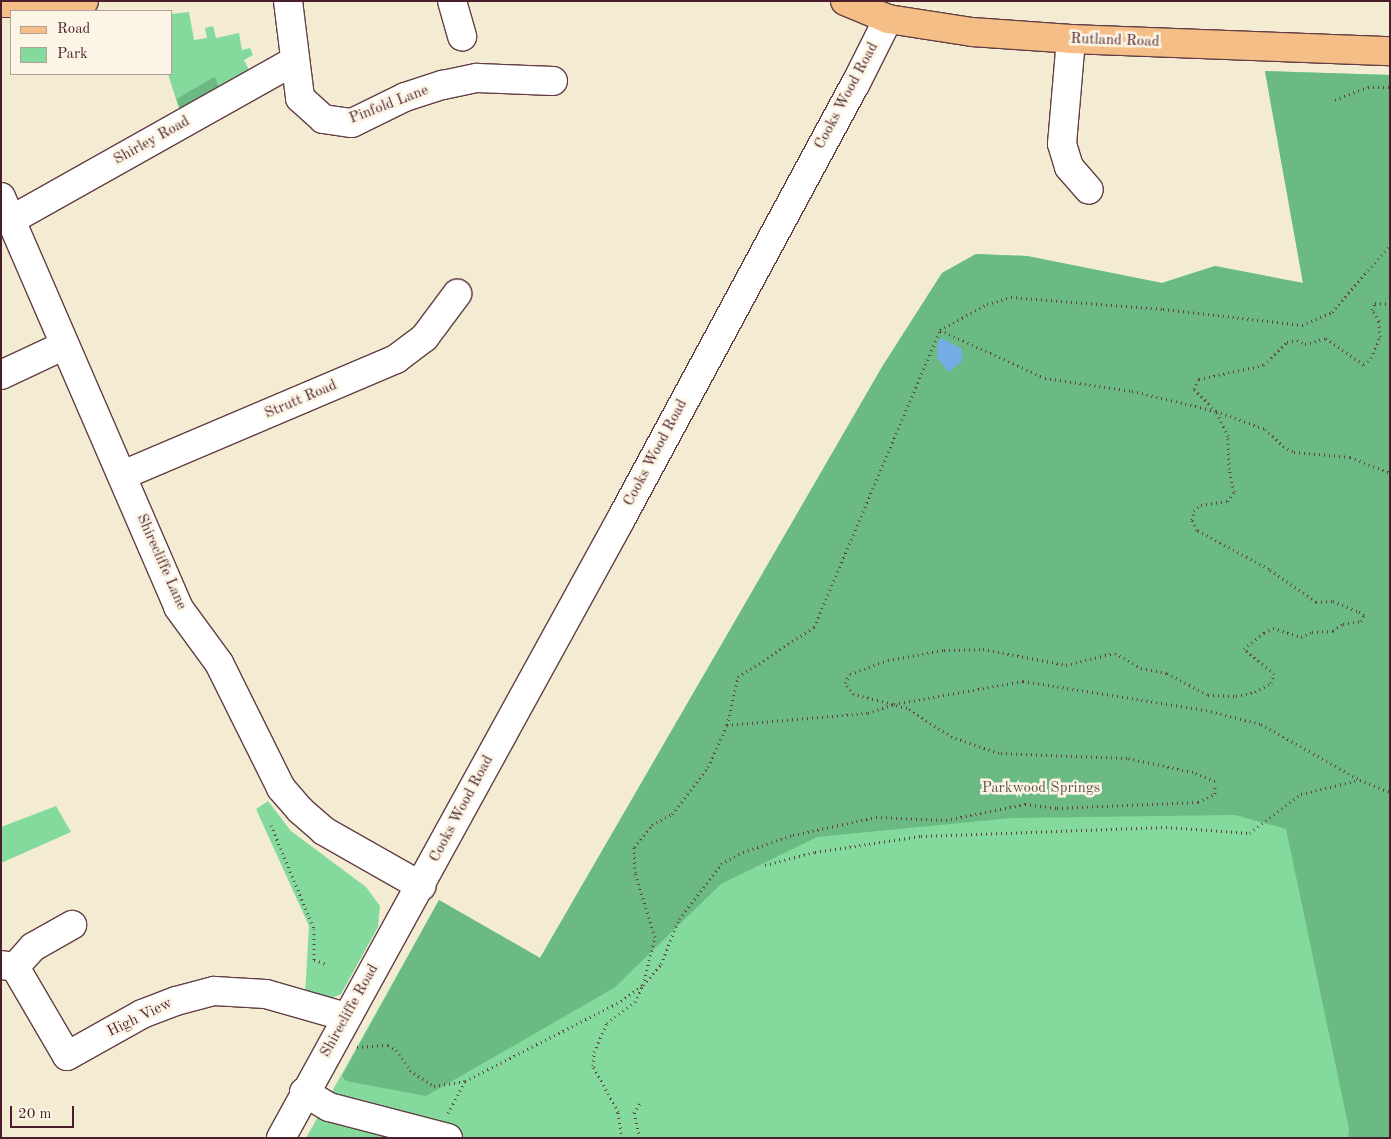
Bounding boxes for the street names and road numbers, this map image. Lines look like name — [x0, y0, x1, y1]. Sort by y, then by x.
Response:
street label: Rutland Road — [1070, 30, 1160, 52]
street label: Cooks Wood Road — [811, 40, 883, 152]
street label: Pinfold Lane — [347, 82, 431, 128]
street label: Shirley Road — [111, 113, 193, 169]
street label: Strutt Road — [262, 377, 340, 423]
street label: Cooks Wood Road — [620, 397, 692, 509]
street label: Shirecliffe Lane — [132, 511, 190, 613]
street label: Cooks Wood Road — [426, 753, 498, 865]
street label: Shirecliffe Road — [317, 961, 383, 1061]
street label: High View — [105, 995, 175, 1041]

